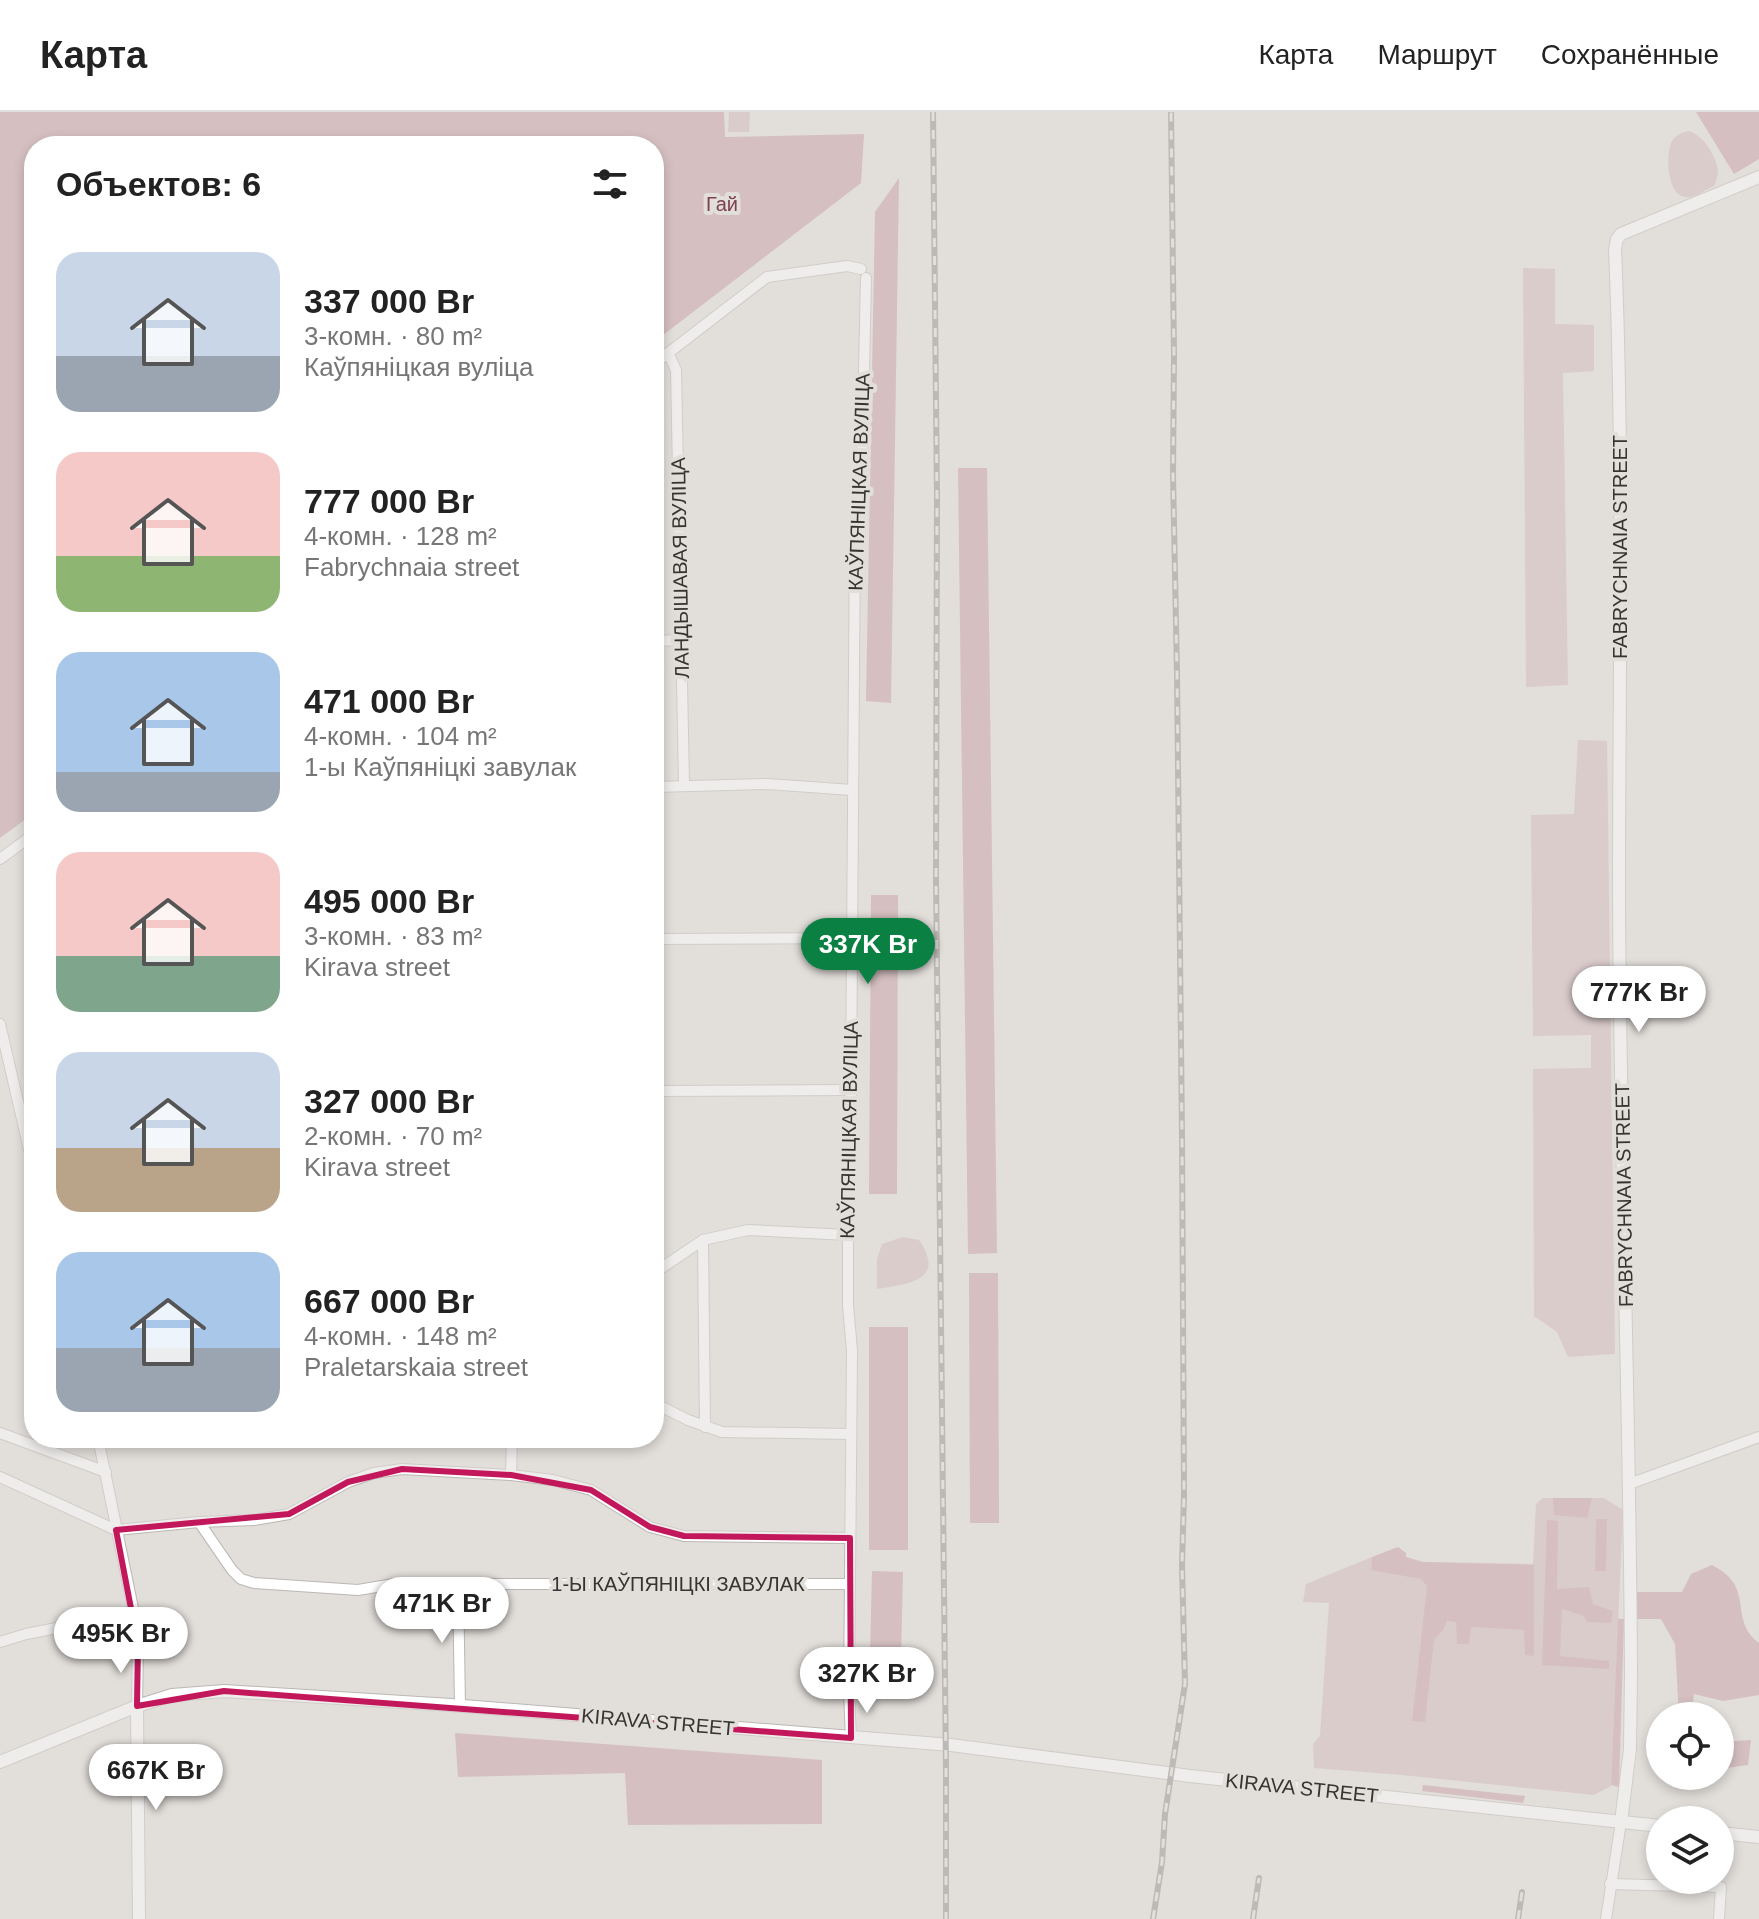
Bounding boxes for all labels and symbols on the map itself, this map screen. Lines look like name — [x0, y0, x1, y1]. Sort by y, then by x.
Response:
park label: Гай — [706, 193, 738, 215]
street label: КАЎПЯНІЦКАЯ ВУЛІЦА — [843, 372, 874, 591]
street label: FABRYCHNAIA STREET — [1609, 435, 1631, 659]
street label: ЛАНДЫШАВАЯ ВУЛІЦА — [667, 456, 693, 679]
pin: 337K Br — [794, 918, 942, 986]
pin: 777K Br — [1565, 966, 1713, 1034]
street label: КАЎПЯНІЦКАЯ ВУЛІЦА — [835, 1020, 862, 1239]
street label: FABRYCHNAIA STREET — [1611, 1083, 1637, 1307]
street label: 1-Ы КАЎПЯНІЦКІ ЗАВУЛАК — [551, 1572, 805, 1595]
pin: 471K Br — [368, 1577, 516, 1645]
pin: 495K Br — [47, 1607, 195, 1675]
pin: 327K Br — [793, 1647, 941, 1715]
street label: KIRAVA STREET — [580, 1704, 736, 1740]
pin: 667K Br — [82, 1744, 230, 1812]
street label: KIRAVA STREET — [1224, 1769, 1380, 1807]

